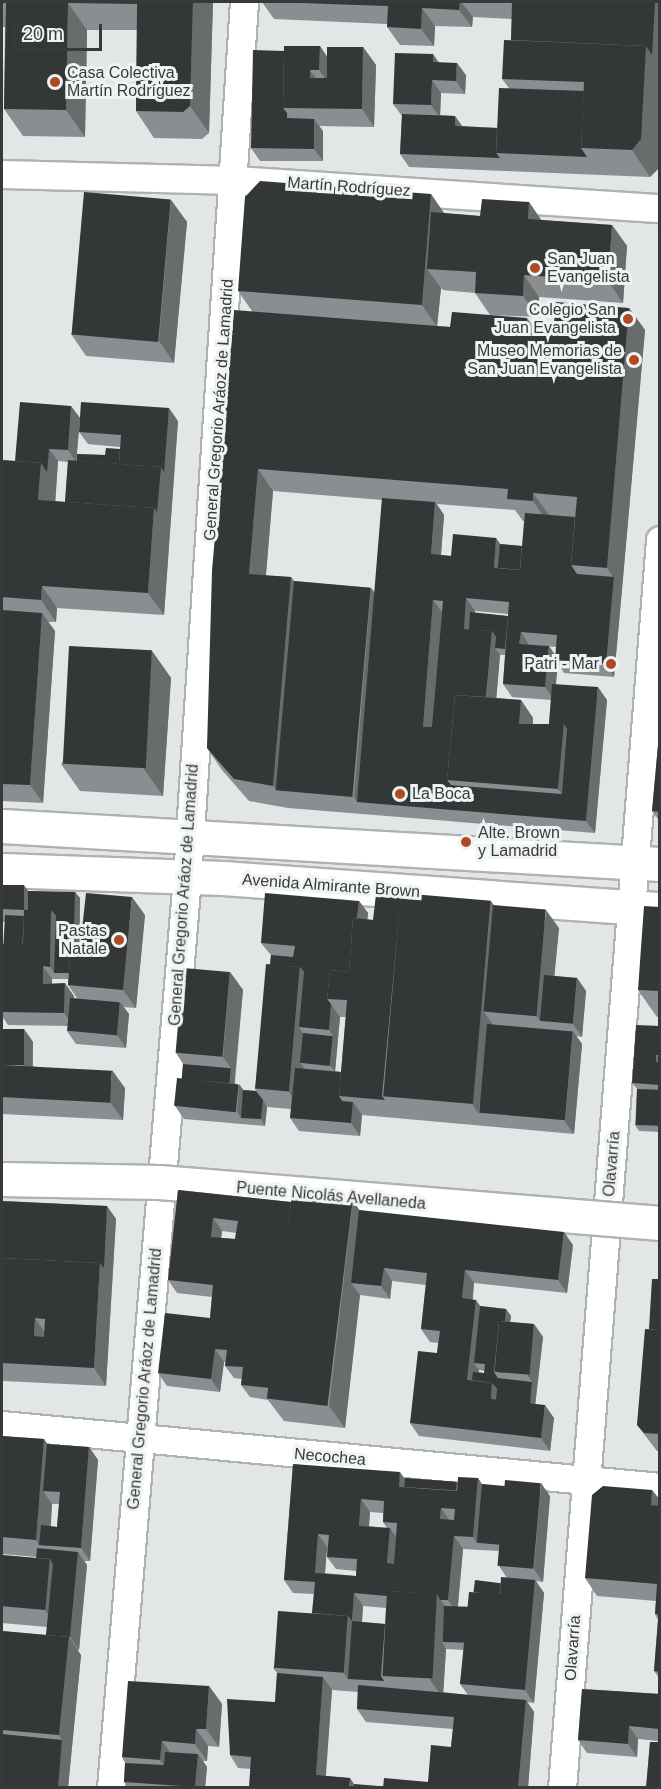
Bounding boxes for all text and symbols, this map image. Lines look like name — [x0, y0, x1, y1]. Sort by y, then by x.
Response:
scale bar — [15, 12, 105, 50]
text: 20 m — [23, 24, 63, 44]
place label: Casa Colectiva Martín Rodríguez — [67, 63, 191, 101]
marker: Casa Colectiva Martín Rodríguez — [48, 75, 62, 89]
street label: Martín Rodríguez — [287, 173, 411, 201]
place label: San Juan Evangelista — [547, 249, 630, 287]
marker: San Juan Evangelista — [528, 261, 542, 275]
street label: General Gregorio Aráoz de Lamadrid — [200, 278, 238, 542]
place label: Colegio San Juan Evangelista — [494, 300, 616, 338]
marker: Colegio San Juan Evangelista — [621, 312, 635, 326]
place label: Museo Memorias de San Juan Evangelista — [467, 341, 622, 379]
marker: Museo Memorias de San Juan Evangelista — [627, 353, 641, 367]
place label: Patri - Mar — [524, 654, 599, 674]
marker: Patri - Mar — [604, 657, 618, 671]
street label: General Gregorio Aráoz de Lamadrid — [165, 763, 203, 1027]
place label: La Boca — [412, 784, 471, 804]
marker: La Boca — [393, 787, 407, 801]
place label: Alte. Brown y Lamadrid — [478, 823, 560, 861]
marker: Alte. Brown y Lamadrid — [459, 835, 473, 849]
street label: Avenida Almirante Brown — [241, 870, 421, 902]
place label: Pastas Natale — [58, 921, 107, 959]
marker: Pastas Natale — [112, 933, 126, 947]
street label: Olavarría — [600, 1130, 624, 1198]
street label: Puente Nicolás Avellaneda — [235, 1178, 427, 1214]
street label: General Gregorio Aráoz de Lamadrid — [124, 1247, 166, 1511]
street label: Necochea — [293, 1444, 367, 1470]
street label: Olavarría — [561, 1615, 585, 1681]

